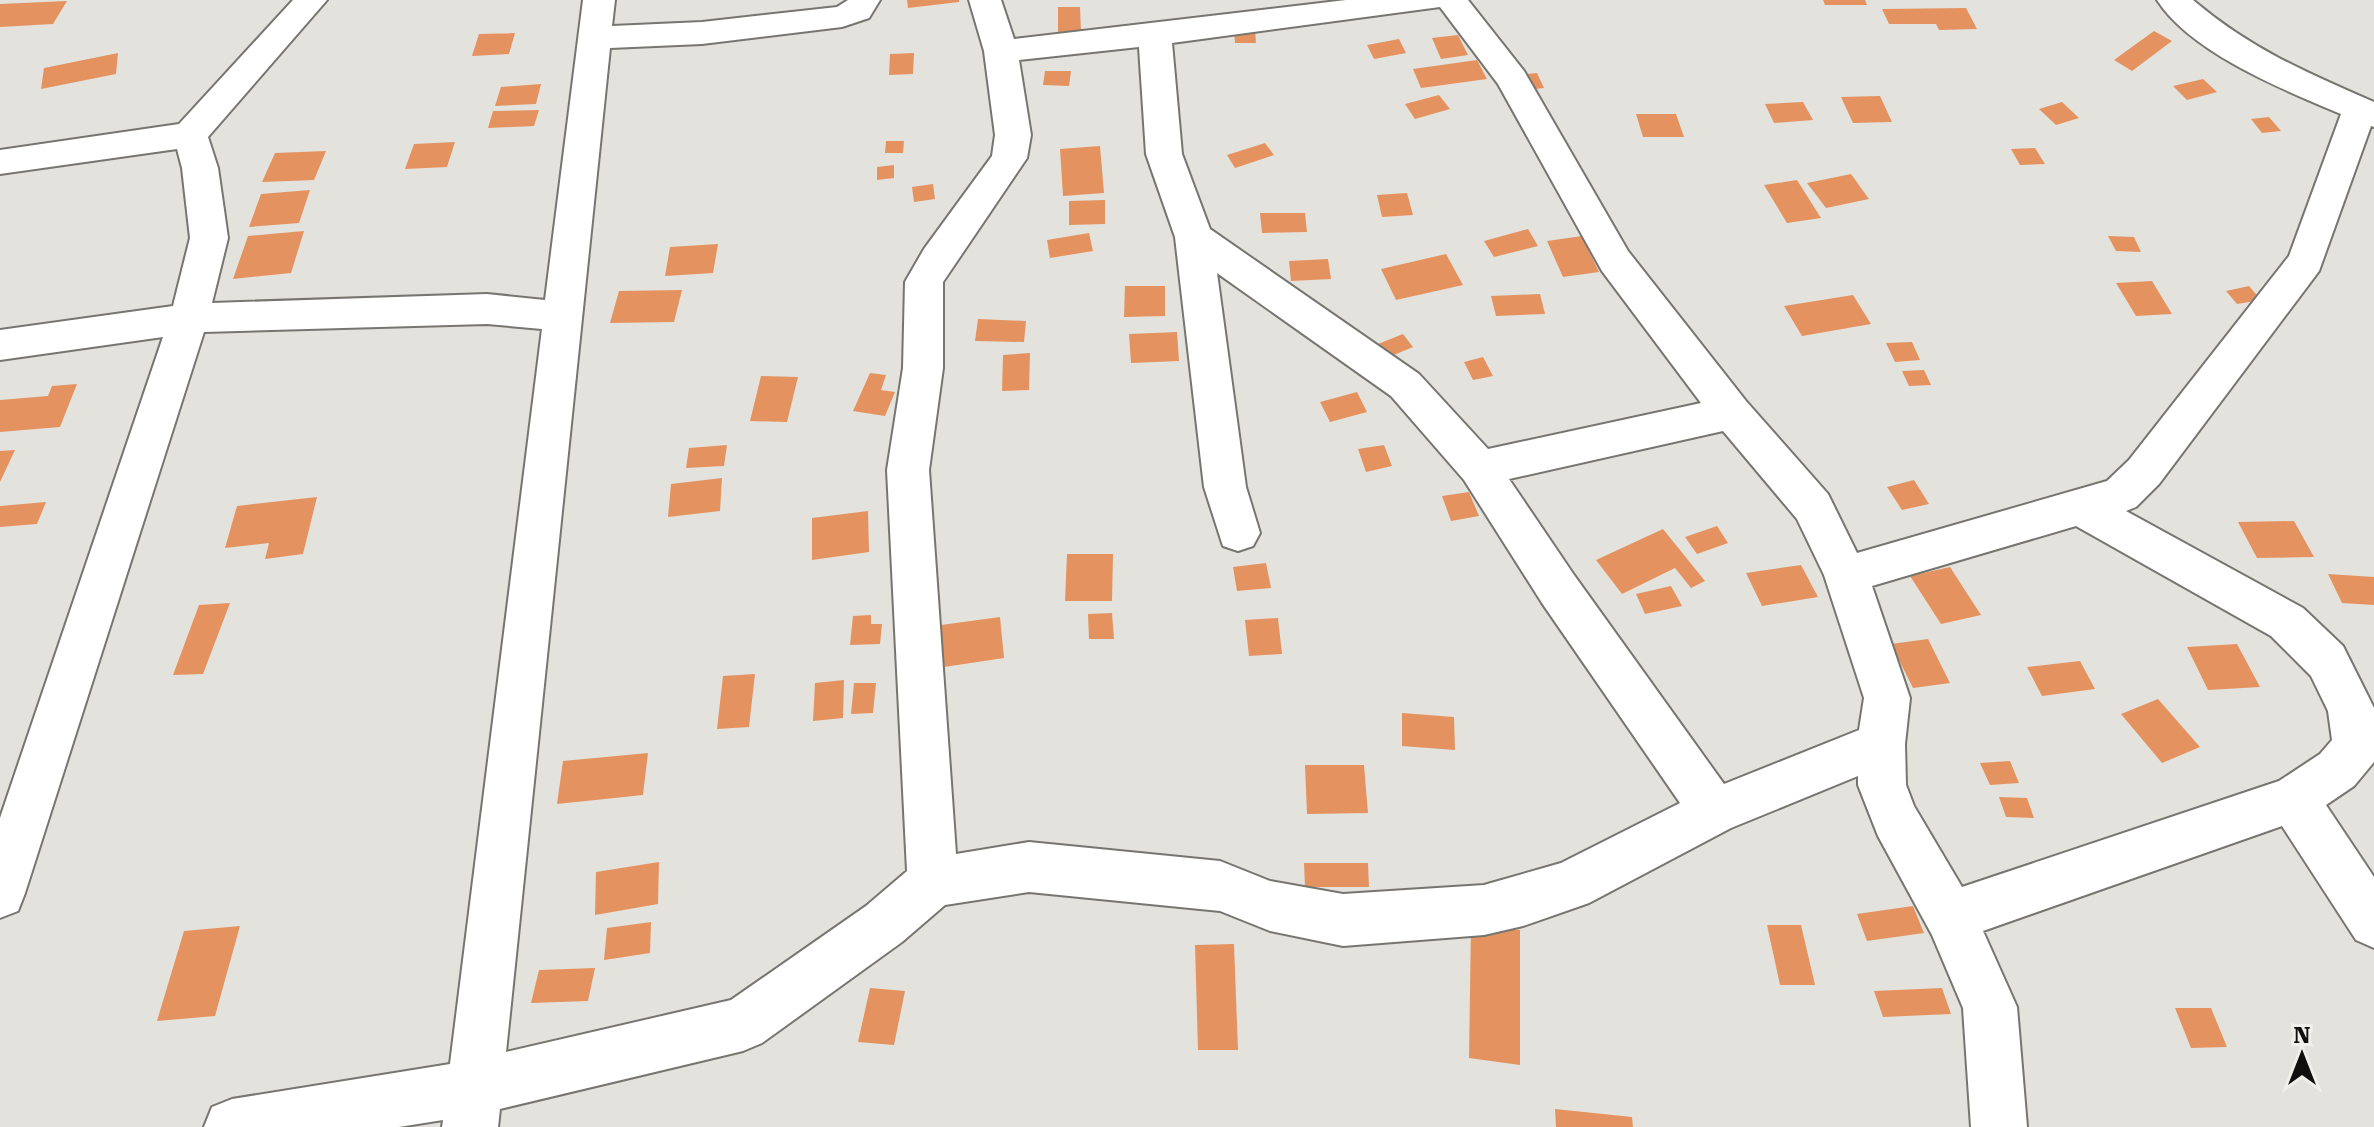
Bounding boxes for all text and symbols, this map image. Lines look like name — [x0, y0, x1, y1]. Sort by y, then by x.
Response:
north arrow — [2262, 1015, 2342, 1095]
text: N — [2294, 1023, 2311, 1048]

